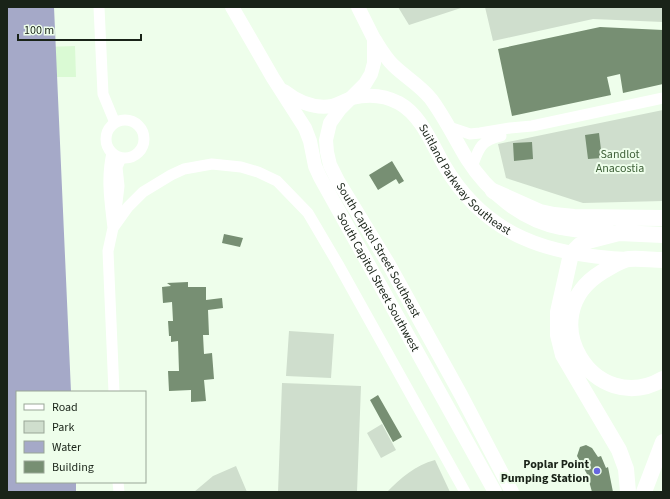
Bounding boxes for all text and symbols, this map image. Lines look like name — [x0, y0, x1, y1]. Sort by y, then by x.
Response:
scale bar — [18, 16, 141, 42]
text: 100 m — [24, 22, 54, 39]
street label: Suitland Parkway Southeast — [415, 121, 514, 239]
park label: Sandlot Anacostia — [596, 146, 644, 177]
street label: South Capitol Street Southeast — [332, 179, 425, 320]
street label: South Capitol Street Southwest — [333, 209, 424, 355]
legend — [16, 391, 146, 483]
text: Road — [52, 399, 78, 416]
text: Park — [52, 419, 74, 436]
text: Water — [52, 439, 82, 456]
place label: Poplar Point Pumping Station — [501, 456, 589, 487]
text: Building — [52, 459, 94, 476]
marker: Poplar Point Pumping Station — [592, 466, 602, 476]

